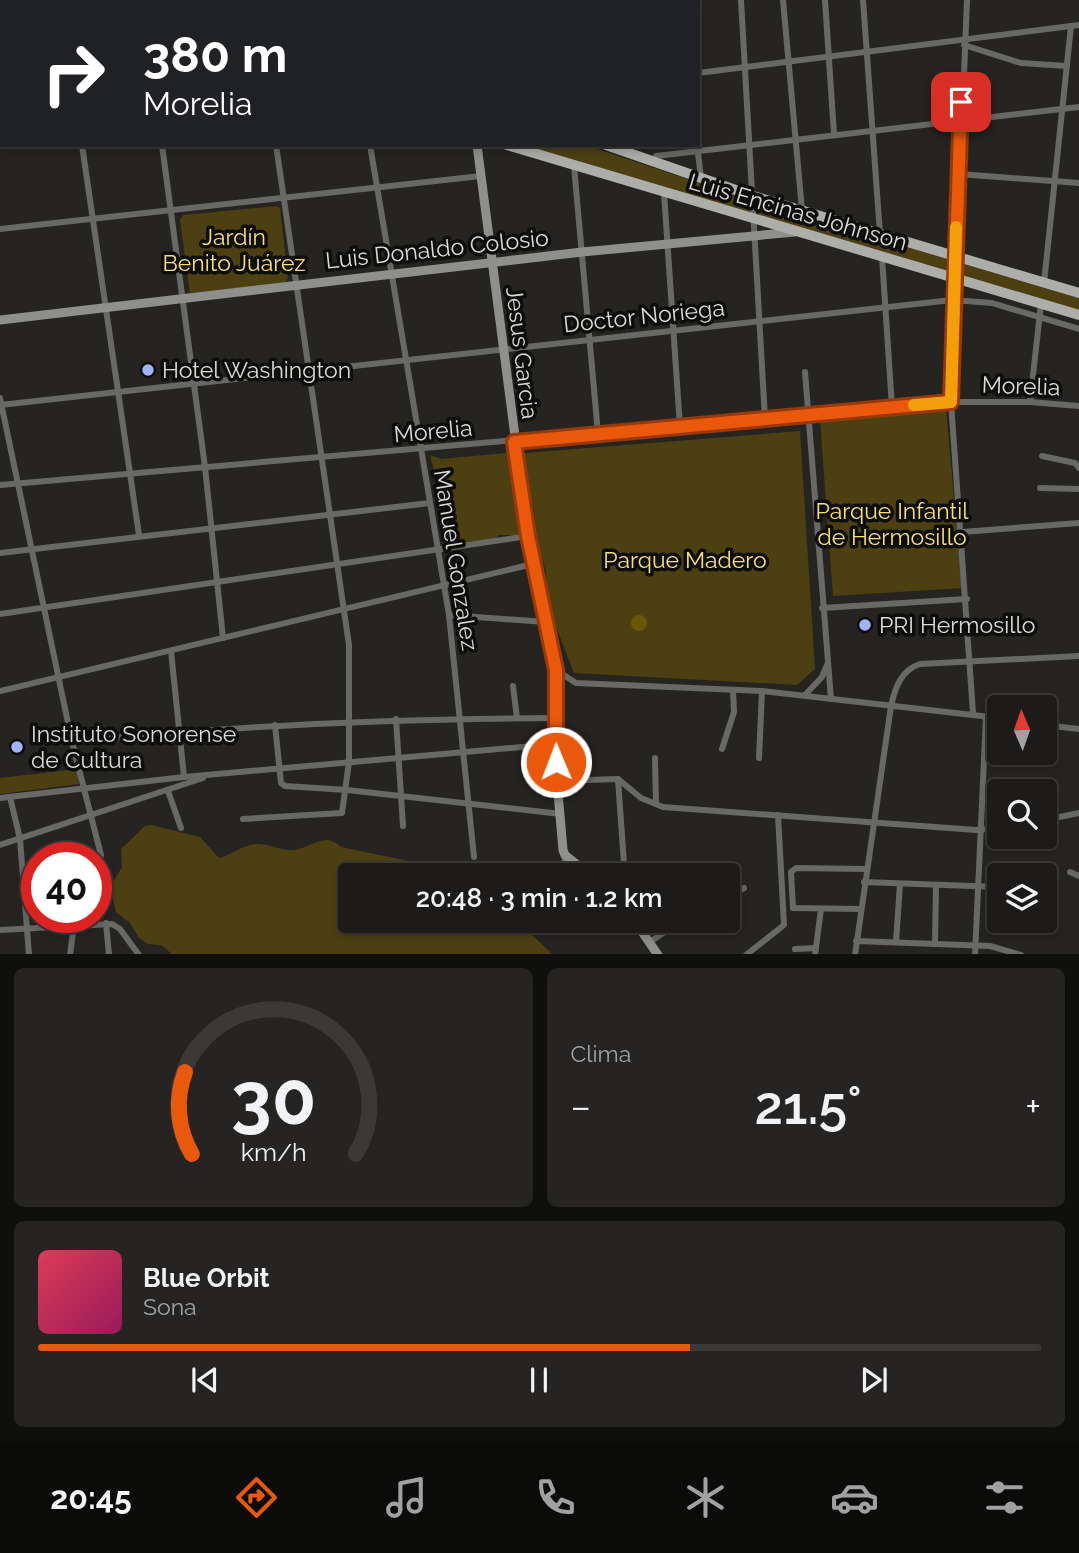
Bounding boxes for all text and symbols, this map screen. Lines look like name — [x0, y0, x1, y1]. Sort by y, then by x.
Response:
text: 380 m — [143, 26, 287, 83]
icon: right — [28, 28, 119, 119]
pin — [931, 72, 991, 132]
icon: arrive — [942, 83, 980, 121]
text: Morelia — [143, 85, 252, 122]
street label: Luis Encinas Johnson — [686, 167, 910, 256]
park label: Jardín Benito Juárez — [162, 223, 306, 276]
street label: Luis Donaldo Colosio — [324, 223, 550, 274]
street label: Jesus Garcia — [501, 285, 544, 421]
street label: Doctor Noriega — [562, 294, 726, 337]
place label: Hotel Washington — [162, 356, 351, 383]
marker: Hotel Washington — [140, 362, 156, 378]
street label: Morelia — [981, 371, 1061, 400]
street label: Morelia — [393, 414, 473, 447]
street label: Manuel Gonzalez — [429, 467, 484, 652]
park label: Parque Infantil de Hermosillo — [815, 497, 969, 550]
park label: Parque Madero — [603, 546, 767, 573]
place label: PRI Hermosillo — [879, 611, 1035, 638]
marker: PRI Hermosillo — [857, 617, 873, 633]
north arrow — [987, 695, 1057, 765]
map controls — [987, 695, 1057, 933]
place label: Instituto Sonorense de Cultura — [31, 720, 236, 773]
position arrow — [519, 725, 593, 799]
marker: Instituto Sonorense de Cultura — [9, 739, 25, 755]
button: search — [987, 779, 1057, 849]
speed limit sign: 40 — [21, 842, 112, 933]
button: layers — [987, 863, 1057, 933]
text: 20:48 · 3 min · 1.2 km — [416, 883, 662, 913]
text: Clima — [571, 1040, 631, 1067]
text: 30 — [231, 1056, 316, 1141]
text: 21.5° — [754, 1075, 862, 1136]
text: − — [571, 1084, 591, 1129]
text: + — [1025, 1084, 1041, 1129]
text: km/h — [240, 1136, 306, 1166]
text: Blue Orbit — [143, 1263, 270, 1293]
text: Sona — [143, 1293, 197, 1320]
icon: previous — [186, 1361, 224, 1399]
icon: pause — [520, 1361, 558, 1399]
icon: next — [855, 1361, 893, 1399]
icon: directions — [232, 1473, 281, 1522]
icon: music — [382, 1473, 431, 1522]
icon: phone — [531, 1473, 580, 1522]
icon: climate — [681, 1473, 730, 1522]
icon: car — [830, 1473, 879, 1522]
icon: filters — [980, 1473, 1029, 1522]
text: 20:45 — [50, 1479, 132, 1516]

